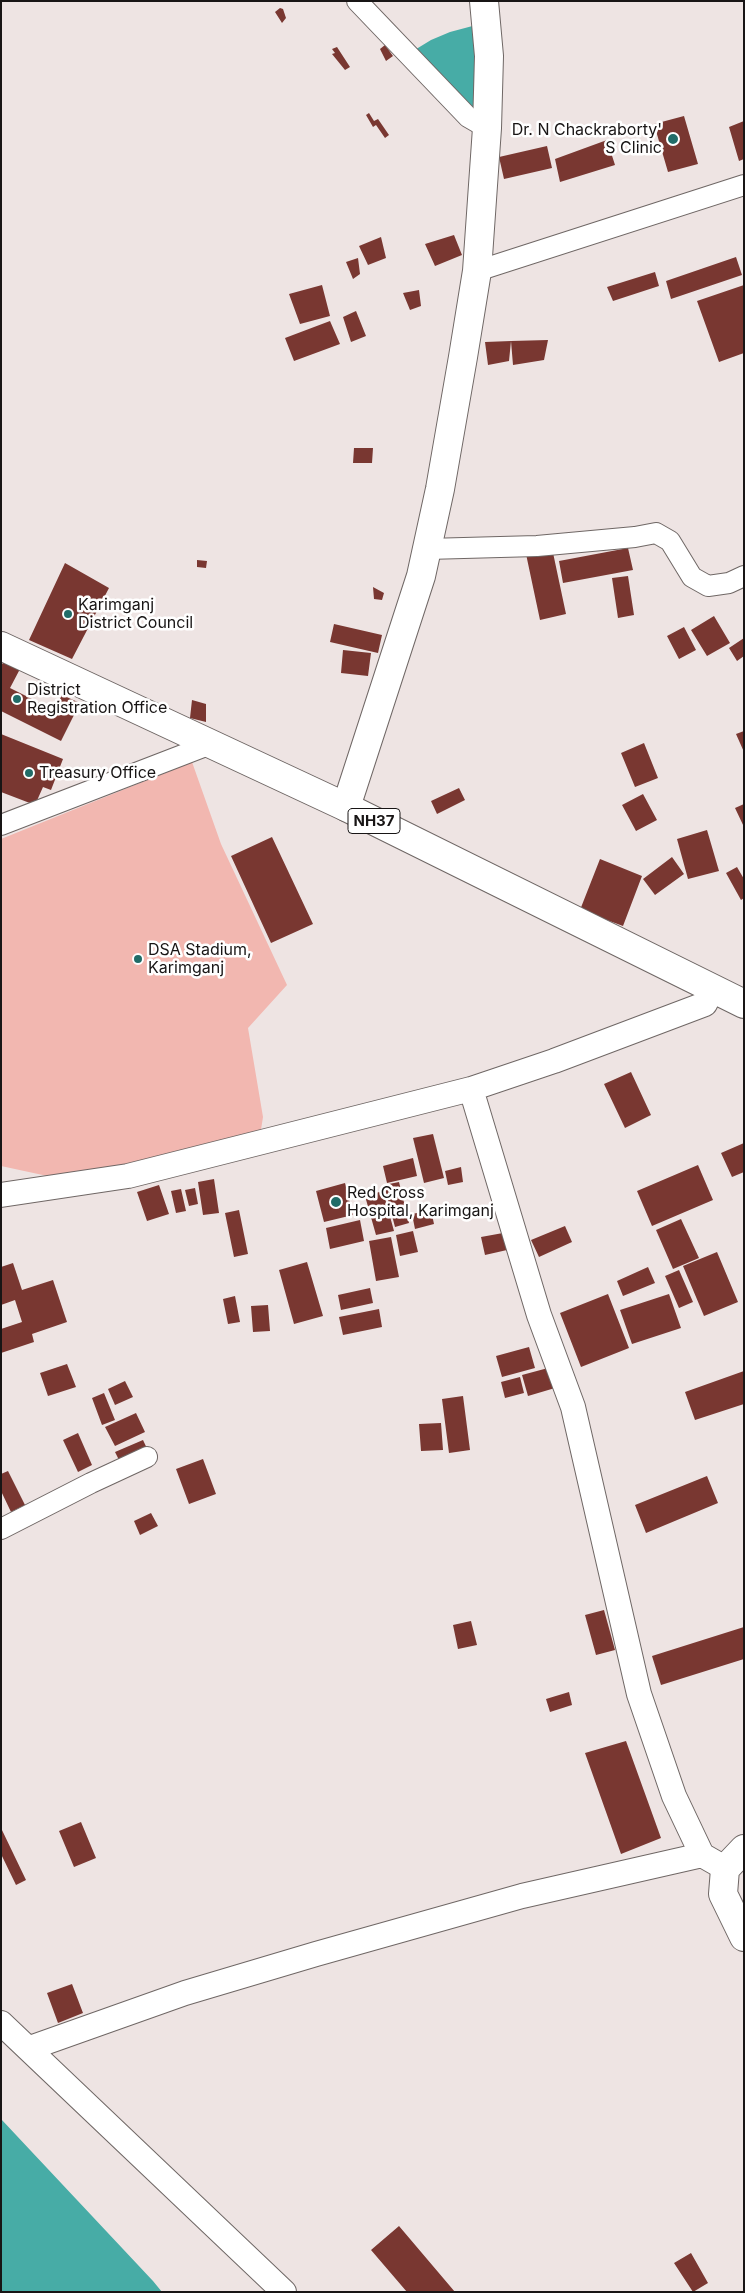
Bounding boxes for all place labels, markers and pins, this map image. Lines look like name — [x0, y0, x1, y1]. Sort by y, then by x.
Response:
place label: Dr. N Chackraborty' S Clinic — [512, 120, 662, 158]
marker: Dr. N Chackraborty' S Clinic — [666, 132, 680, 146]
place label: Karimganj District Council — [78, 595, 193, 633]
marker: Karimganj District Council — [62, 608, 74, 620]
place label: District Registration Office — [27, 680, 167, 718]
marker: District Registration Office — [11, 693, 23, 705]
place label: Treasury Office — [39, 763, 156, 783]
marker: Treasury Office — [23, 767, 35, 779]
place label: DSA Stadium, Karimganj — [148, 940, 252, 978]
marker: DSA Stadium, Karimganj — [132, 953, 144, 965]
place label: Red Cross Hospital, Karimganj — [347, 1183, 494, 1221]
marker: Red Cross Hospital, Karimganj — [329, 1195, 343, 1209]

